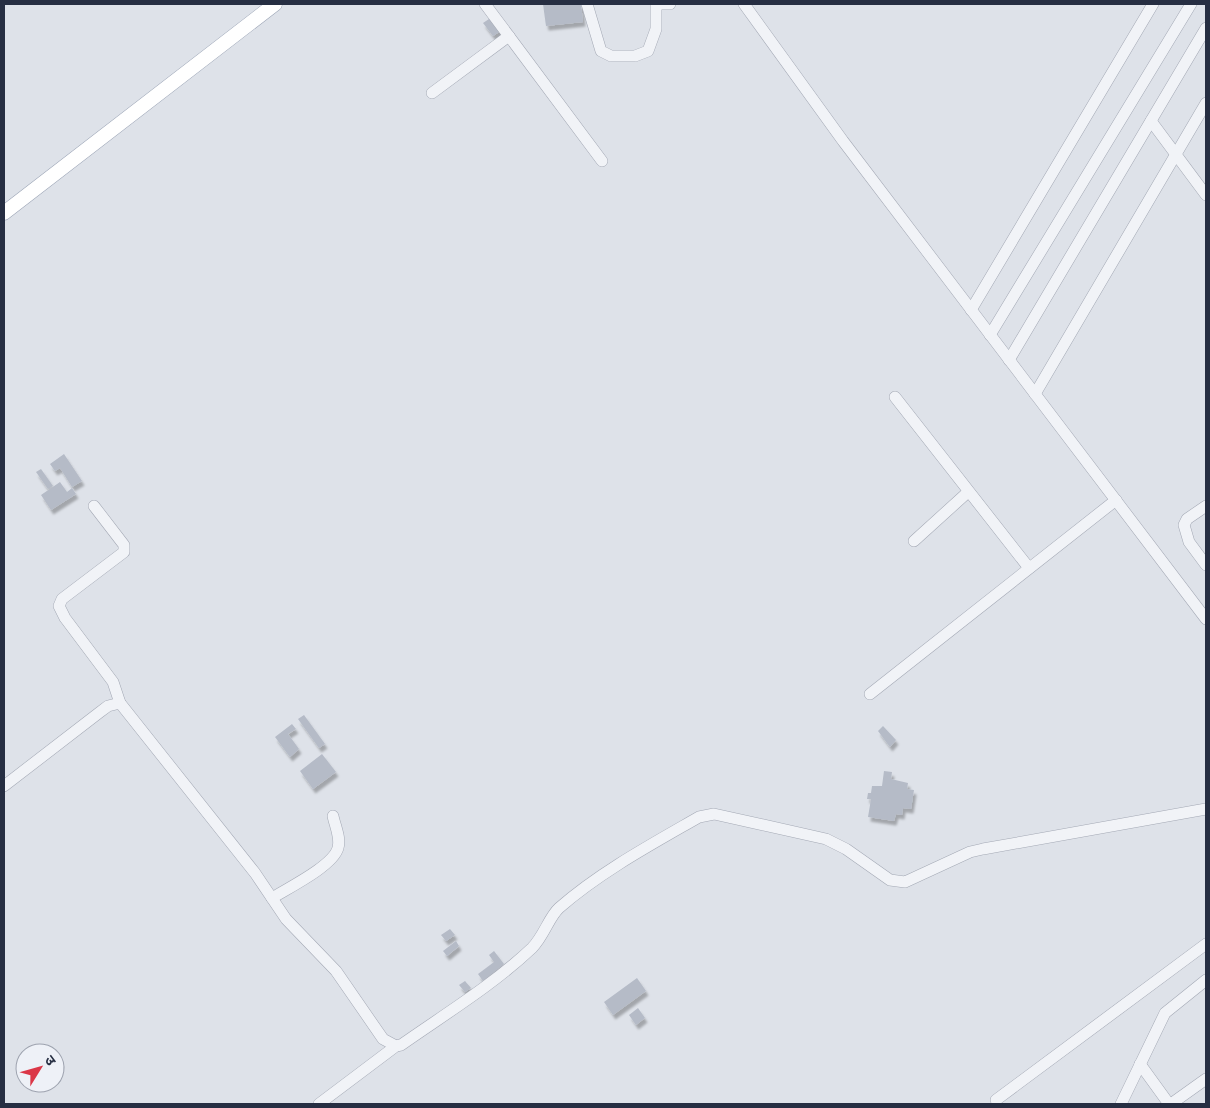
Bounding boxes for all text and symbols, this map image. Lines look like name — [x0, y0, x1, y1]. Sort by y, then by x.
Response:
north arrow — [15, 1043, 65, 1093]
text: उ — [41, 1051, 61, 1070]

